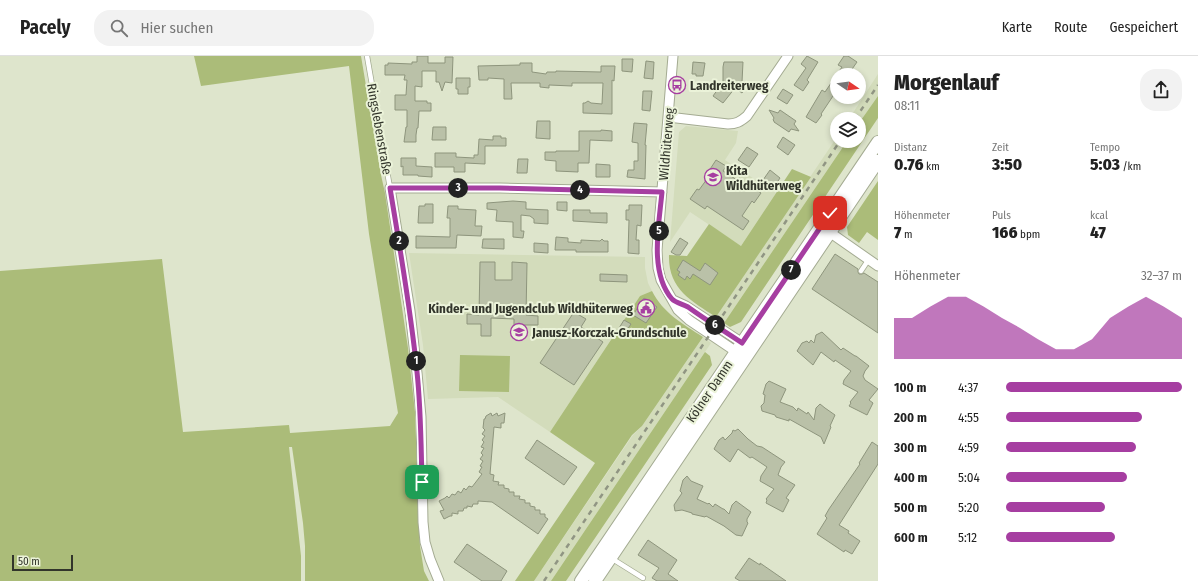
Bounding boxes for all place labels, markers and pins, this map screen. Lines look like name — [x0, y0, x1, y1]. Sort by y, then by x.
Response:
bus stop icon: Landreiterweg — [667, 75, 687, 95]
place label: Landreiterweg — [690, 78, 769, 93]
place label: Kita Wildhüterweg — [726, 163, 802, 193]
school or university icon: Kita Wildhüterweg — [703, 167, 723, 187]
pin: 3 — [448, 178, 468, 198]
pin: 4 — [570, 180, 590, 200]
pin — [813, 196, 847, 230]
pin: 5 — [649, 221, 669, 241]
pin: 2 — [389, 231, 409, 251]
pin: 7 — [781, 260, 801, 280]
public building icon: Kinder- und Jugendclub Wildhüterweg — [636, 298, 656, 318]
place label: Kinder- und Jugendclub Wildhüterweg — [428, 301, 634, 316]
pin: 6 — [705, 315, 725, 335]
school or university icon: Janusz-Korczak-Grundschule — [509, 322, 529, 342]
place label: Janusz-Korczak-Grundschule — [531, 325, 687, 340]
pin: 1 — [406, 351, 426, 371]
pin — [405, 465, 439, 499]

